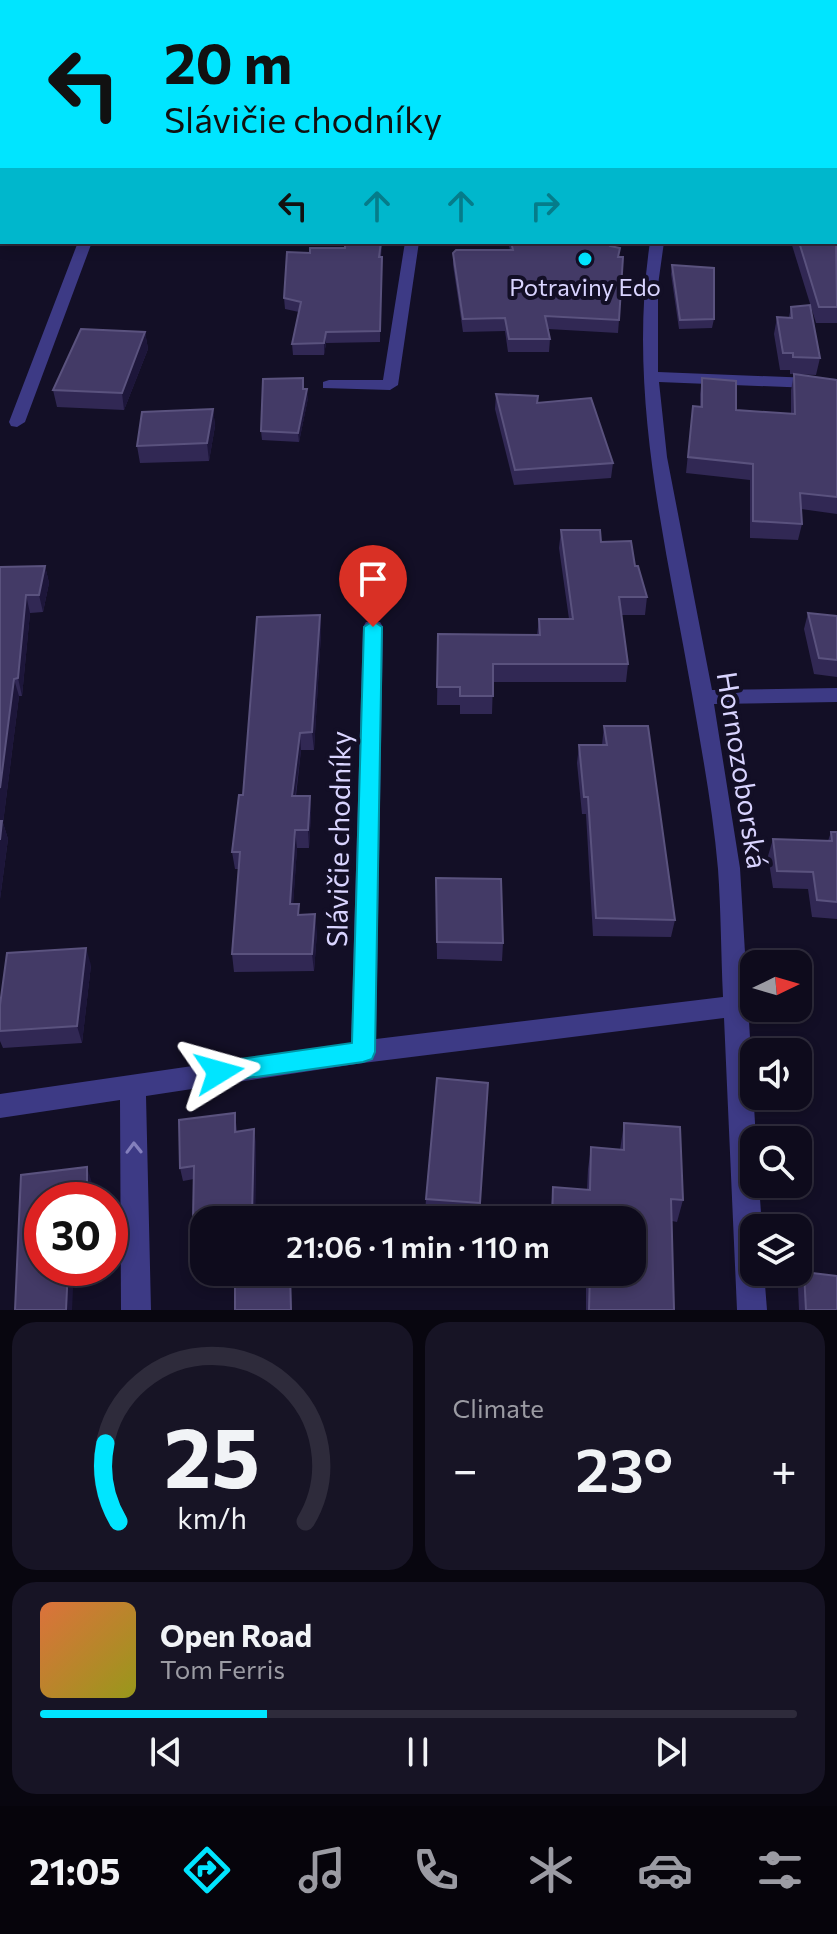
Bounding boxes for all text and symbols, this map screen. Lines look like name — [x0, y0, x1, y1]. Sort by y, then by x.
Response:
text: 20 m — [164, 27, 292, 96]
icon: left — [32, 32, 136, 136]
text: Slávičie chodníky — [164, 96, 442, 140]
icon: left — [271, 184, 315, 228]
icon: ahead — [355, 184, 399, 228]
icon: ahead — [439, 184, 483, 228]
icon: right — [523, 184, 567, 228]
marker: Potraviny Edo — [576, 250, 594, 268]
place label: Potraviny Edo — [509, 272, 661, 301]
pin — [339, 545, 407, 627]
icon: arrive — [351, 557, 395, 601]
street label: Hornozoborská — [711, 669, 775, 871]
street label: Slávičie chodníky — [319, 731, 357, 947]
north arrow — [740, 950, 812, 1022]
map controls — [740, 950, 812, 1286]
position arrow — [177, 1030, 261, 1114]
button: sound — [740, 1038, 812, 1110]
button: search — [740, 1126, 812, 1198]
one-way arrow — [125, 1141, 142, 1154]
speed limit sign: 30 — [24, 1182, 128, 1286]
button: layers — [740, 1214, 812, 1286]
text: 21:06 · 1 min · 110 m — [286, 1227, 550, 1264]
text: Climate — [453, 1392, 544, 1423]
text: 25 — [164, 1403, 260, 1505]
text: 23° — [575, 1431, 673, 1504]
text: − — [453, 1441, 478, 1495]
text: + — [771, 1441, 797, 1495]
text: km/h — [177, 1500, 247, 1535]
text: Open Road — [160, 1616, 312, 1653]
text: Tom Ferris — [160, 1653, 285, 1684]
icon: previous — [144, 1730, 188, 1774]
icon: pause — [396, 1730, 440, 1774]
icon: next — [649, 1730, 693, 1774]
icon: directions — [179, 1842, 235, 1898]
icon: music — [294, 1842, 350, 1898]
icon: phone — [408, 1842, 464, 1898]
icon: climate — [523, 1842, 579, 1898]
icon: car — [637, 1842, 693, 1898]
icon: filters — [752, 1842, 808, 1898]
text: 21:05 — [29, 1848, 120, 1892]

